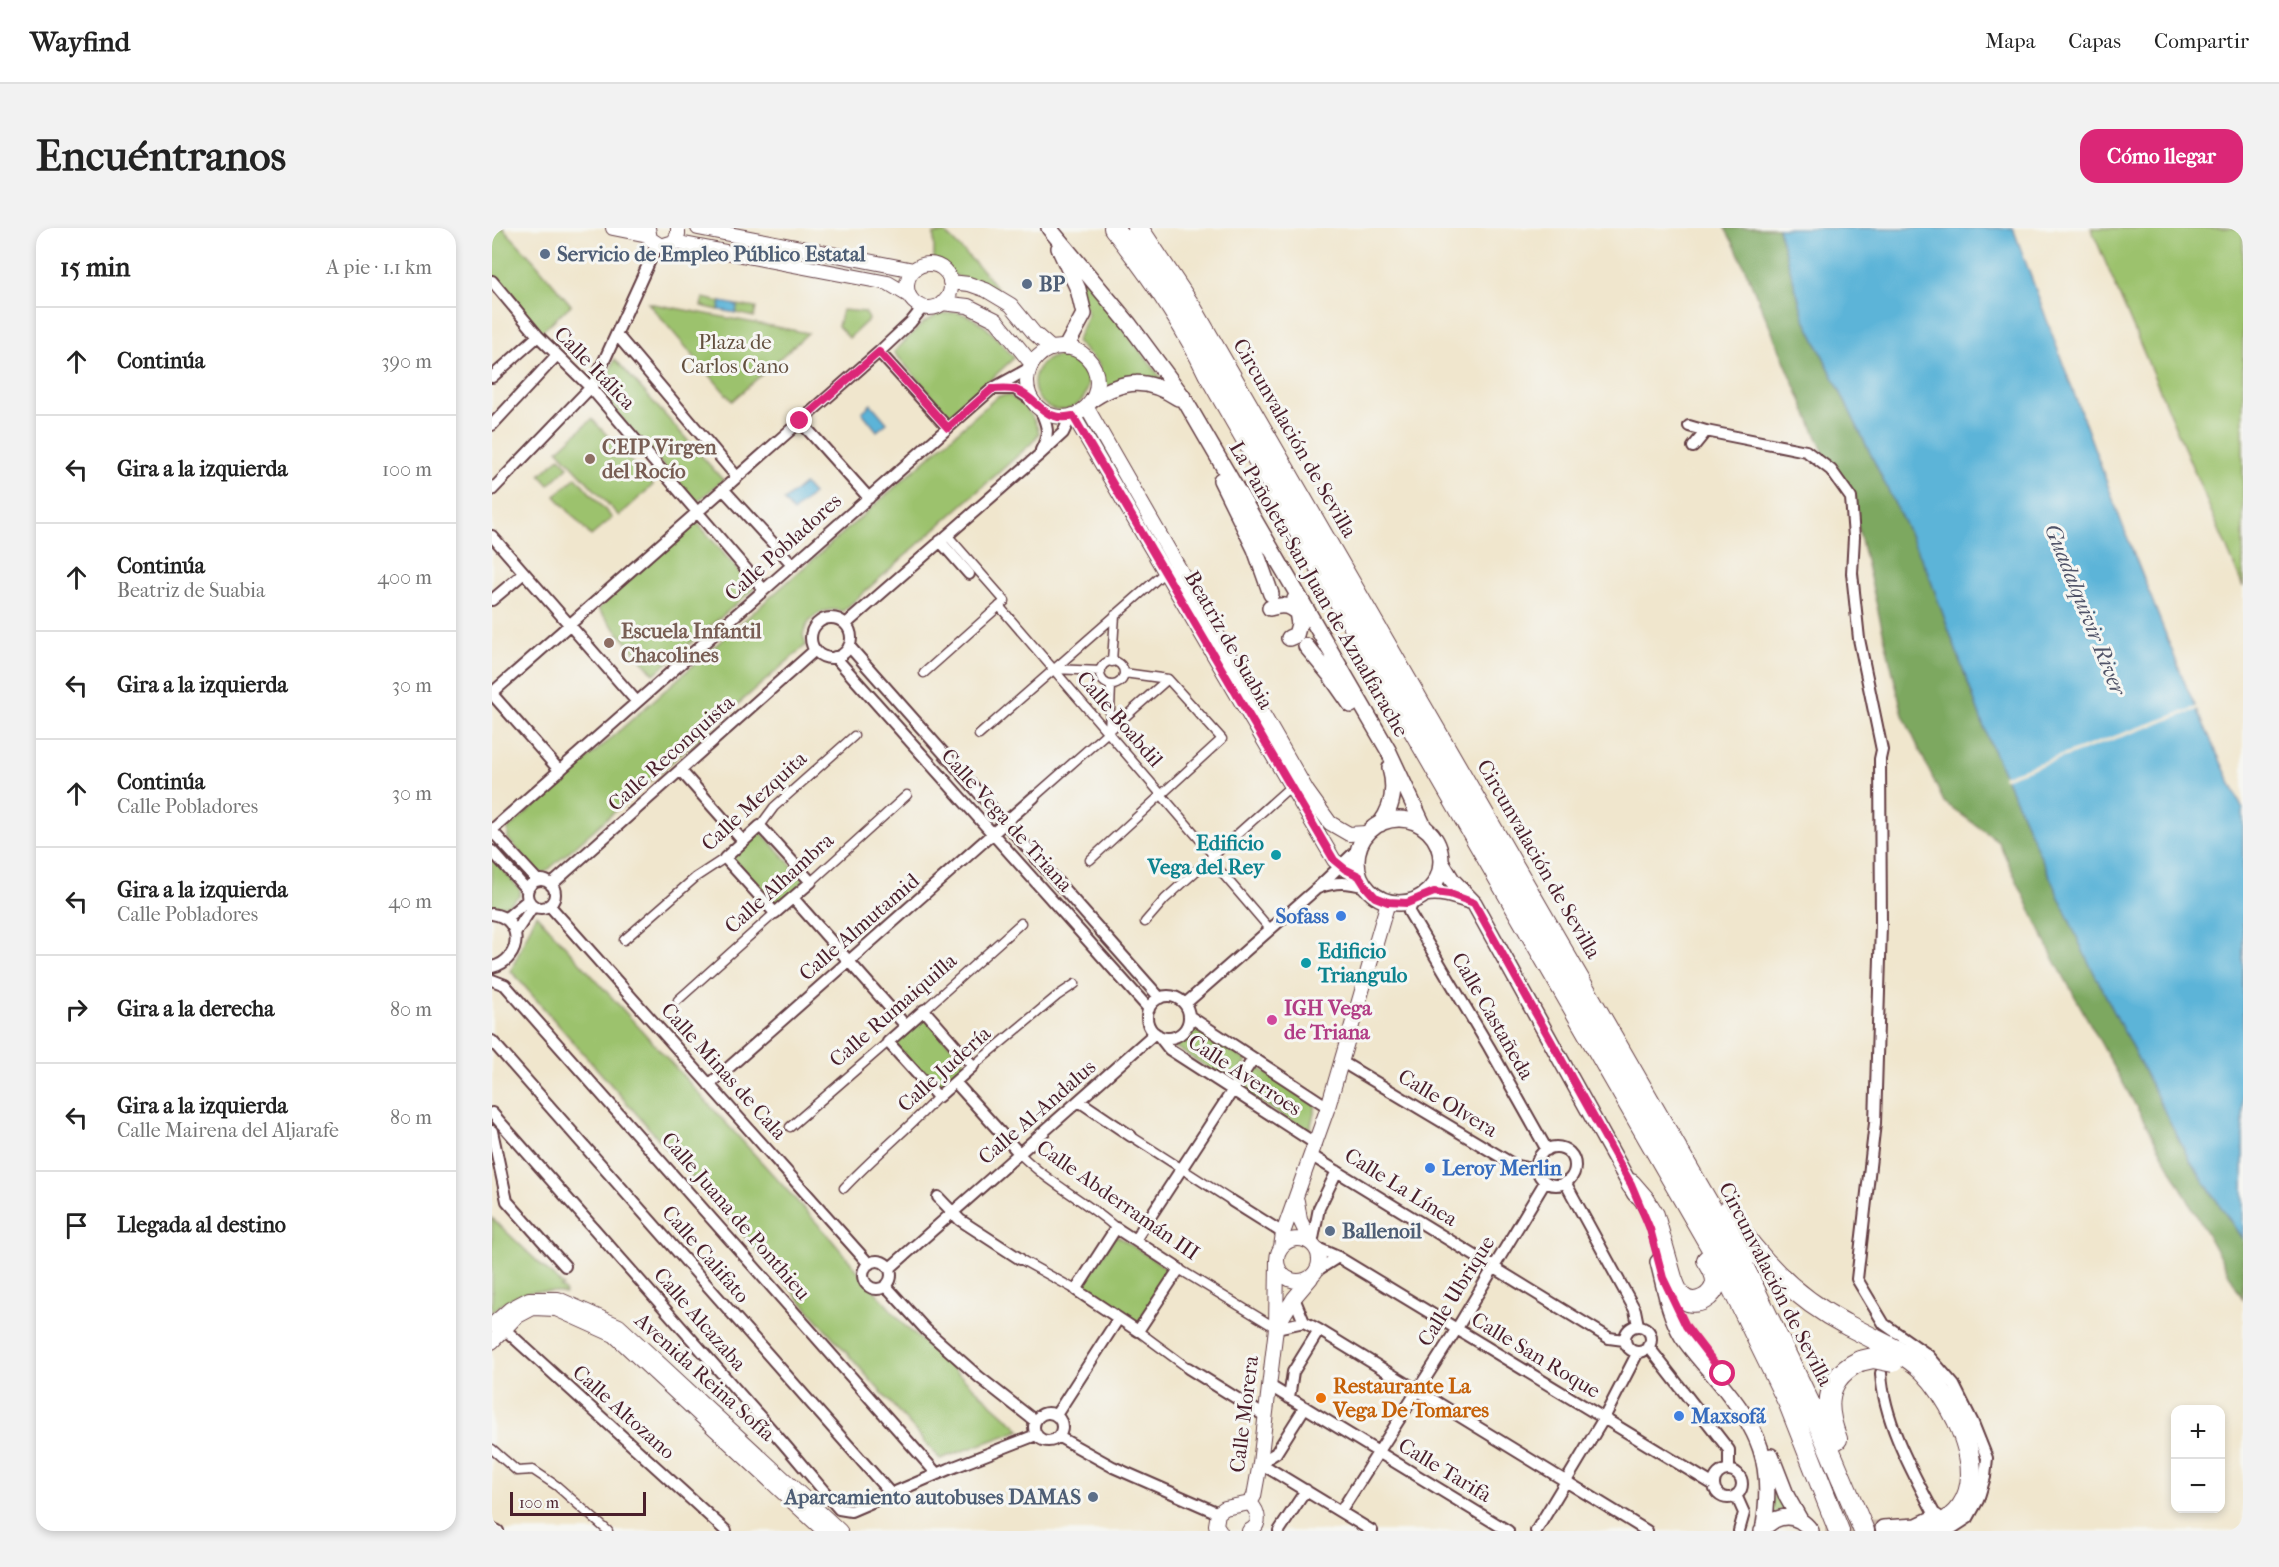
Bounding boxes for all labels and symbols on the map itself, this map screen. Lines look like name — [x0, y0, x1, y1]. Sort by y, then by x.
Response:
place label: Servicio de Empleo Público Estatal — [557, 242, 866, 266]
marker: Servicio de Empleo Público Estatal — [538, 247, 552, 261]
place label: BP — [1039, 272, 1066, 296]
marker: BP — [1020, 277, 1034, 291]
street label: Calle Itálica — [549, 321, 641, 415]
park label: Plaza de Carlos Cano — [681, 330, 789, 378]
street label: Circunvalación de Sevilla — [1228, 334, 1362, 542]
route end — [786, 407, 812, 433]
place label: CEIP Virgen del Rocío — [602, 435, 718, 483]
street label: La Pañoleta-San Juan de Aznalfarache — [1224, 437, 1414, 741]
marker: CEIP Virgen del Rocío — [583, 452, 597, 466]
street label: Calle Pobladores — [720, 488, 846, 606]
water label: Guadalquivir River — [2039, 520, 2132, 701]
street label: Beatriz de Suabia — [1180, 567, 1278, 714]
place label: Escuela Infantil Chacolines — [621, 619, 762, 667]
marker: Escuela Infantil Chacolines — [602, 636, 616, 650]
street label: Calle Boabdil — [1072, 666, 1168, 772]
street label: Calle Reconquista — [603, 690, 739, 816]
street label: Calle Vega de Triana — [936, 743, 1078, 897]
street label: Calle Mezquita — [696, 746, 812, 856]
street label: Circunvalación de Sevilla — [1472, 755, 1606, 963]
street label: Calle Alhambra — [720, 828, 839, 938]
place label: Edificio Vega del Rey — [1146, 831, 1266, 879]
marker: Edificio Vega del Rey — [1269, 848, 1283, 862]
street label: Calle Almutamid — [794, 868, 924, 986]
place label: Sofass — [1276, 904, 1329, 928]
marker: Sofass — [1334, 909, 1348, 923]
place label: Edificio Triangulo — [1317, 939, 1408, 987]
street label: Calle Rumaiquilla — [825, 948, 962, 1072]
street label: Calle Castañeda — [1447, 948, 1539, 1084]
marker: Edificio Triangulo — [1299, 956, 1313, 970]
place label: IGH Vega de Triana — [1284, 996, 1373, 1044]
street label: Calle Minas de Cala — [656, 998, 792, 1144]
marker: IGH Vega de Triana — [1265, 1013, 1279, 1027]
street label: Calle Judería — [893, 1021, 995, 1117]
street label: Calle Averroes — [1184, 1029, 1306, 1121]
street label: Calle Al-Andalus — [974, 1054, 1101, 1169]
street label: Calle Olvera — [1394, 1064, 1502, 1142]
street label: Calle Juana de Ponthieu — [657, 1127, 815, 1305]
street label: Calle Abderramán III — [1032, 1135, 1204, 1265]
street label: Calle La Línea — [1340, 1143, 1462, 1231]
place label: Leroy Merlin — [1442, 1156, 1563, 1180]
marker: Leroy Merlin — [1423, 1161, 1437, 1175]
street label: Circunvalación de Sevilla — [1714, 1178, 1838, 1390]
street label: Calle Califato — [657, 1201, 755, 1307]
place label: Ballenoil — [1342, 1219, 1422, 1243]
marker: Ballenoil — [1323, 1224, 1337, 1238]
street label: Calle Ubrique — [1413, 1231, 1499, 1351]
street label: Calle Alcazaba — [649, 1263, 751, 1375]
street label: Avenida Reina Sofía — [629, 1307, 780, 1446]
street label: Calle San Roque — [1467, 1307, 1605, 1403]
street label: Calle Morera — [1225, 1354, 1263, 1474]
street label: Calle Altozano — [568, 1360, 680, 1464]
route start — [1709, 1360, 1735, 1386]
place label: Restaurante La Vega De Tomares — [1332, 1374, 1489, 1422]
marker: Restaurante La Vega De Tomares — [1314, 1391, 1328, 1405]
place label: Maxsofá — [1690, 1404, 1767, 1428]
marker: Maxsofá — [1672, 1409, 1686, 1423]
street label: Calle Tarifa — [1394, 1433, 1496, 1507]
place label: Aparcamiento autobuses DAMAS — [782, 1485, 1081, 1509]
scale bar — [510, 1489, 646, 1516]
marker: Aparcamiento autobuses DAMAS — [1086, 1490, 1100, 1504]

